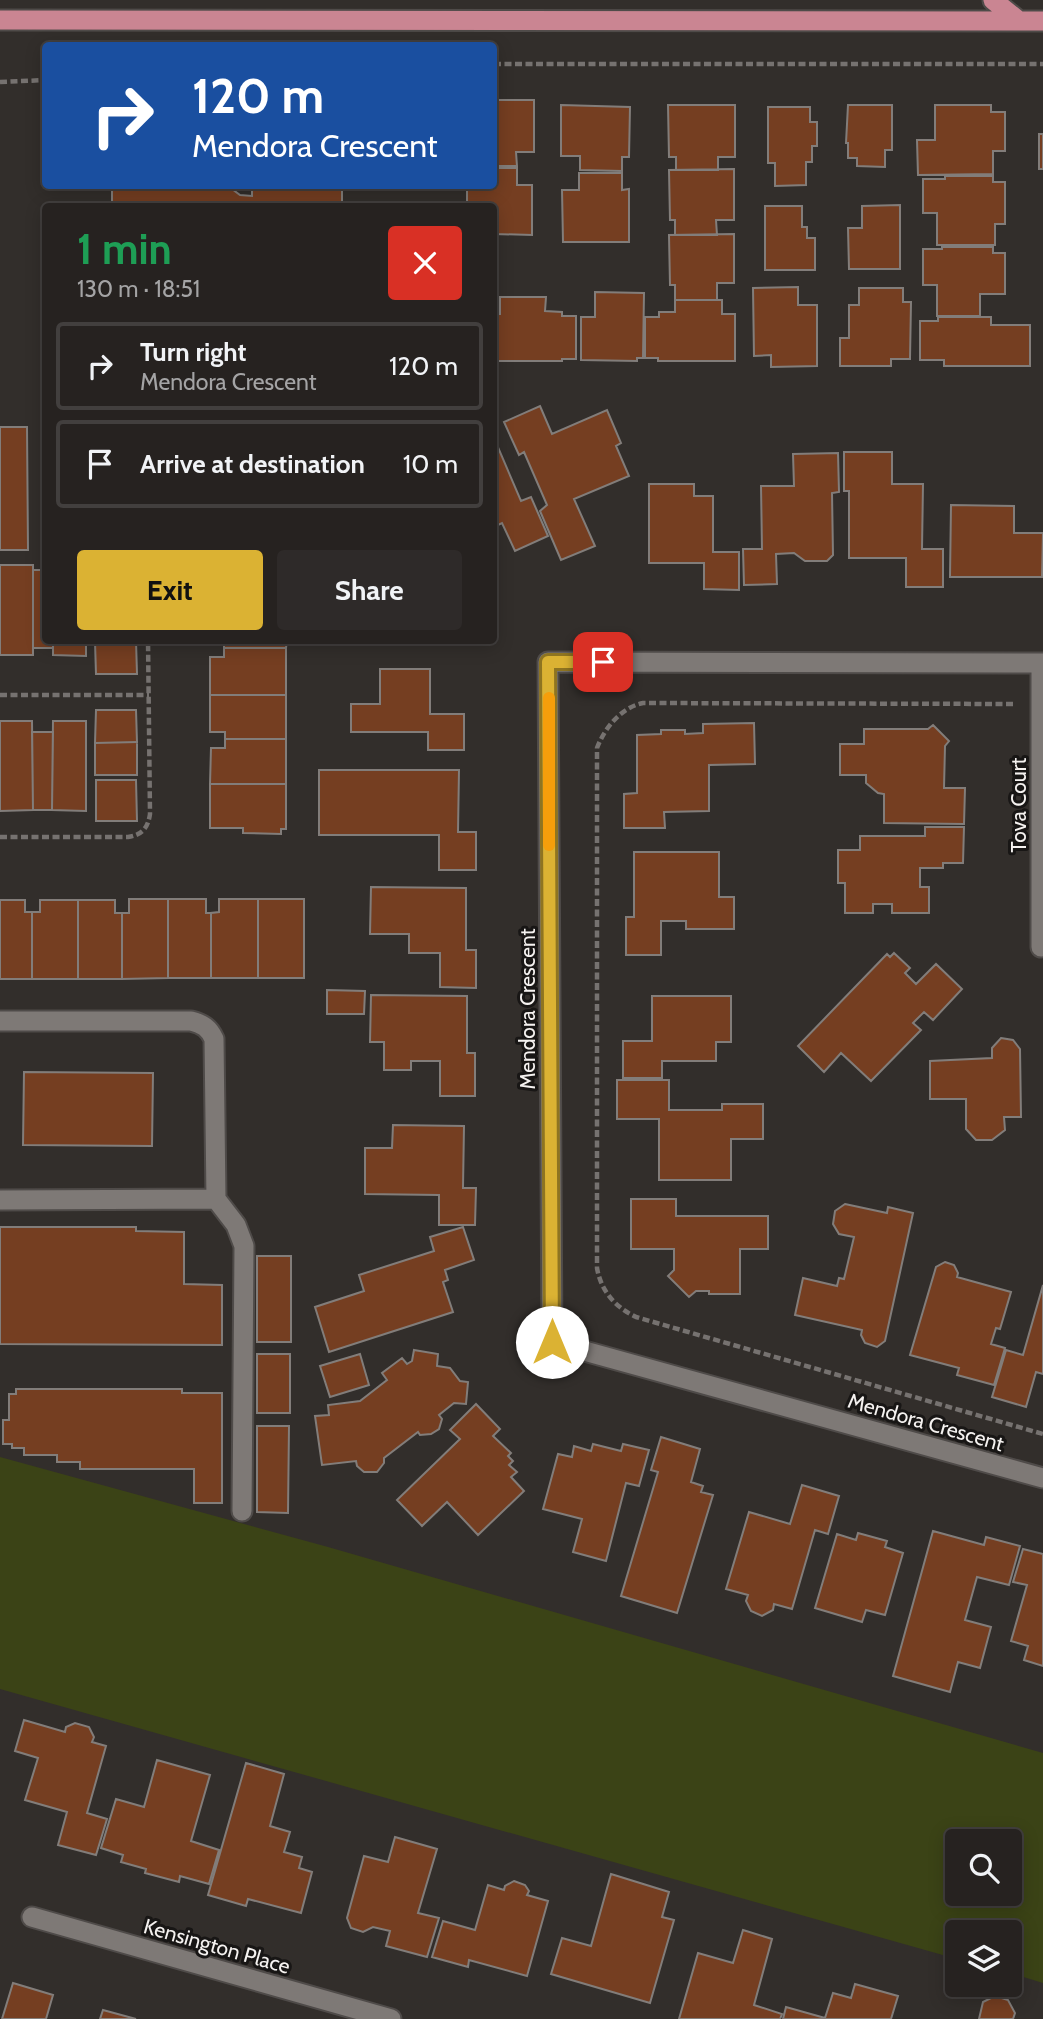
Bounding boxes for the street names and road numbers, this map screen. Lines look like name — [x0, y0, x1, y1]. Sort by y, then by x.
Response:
street label: Tova Court — [1006, 758, 1031, 852]
street label: Mendora Crescent — [515, 928, 540, 1090]
street label: Mendora Crescent — [845, 1388, 1007, 1456]
street label: Kensington Place — [141, 1913, 293, 1979]

